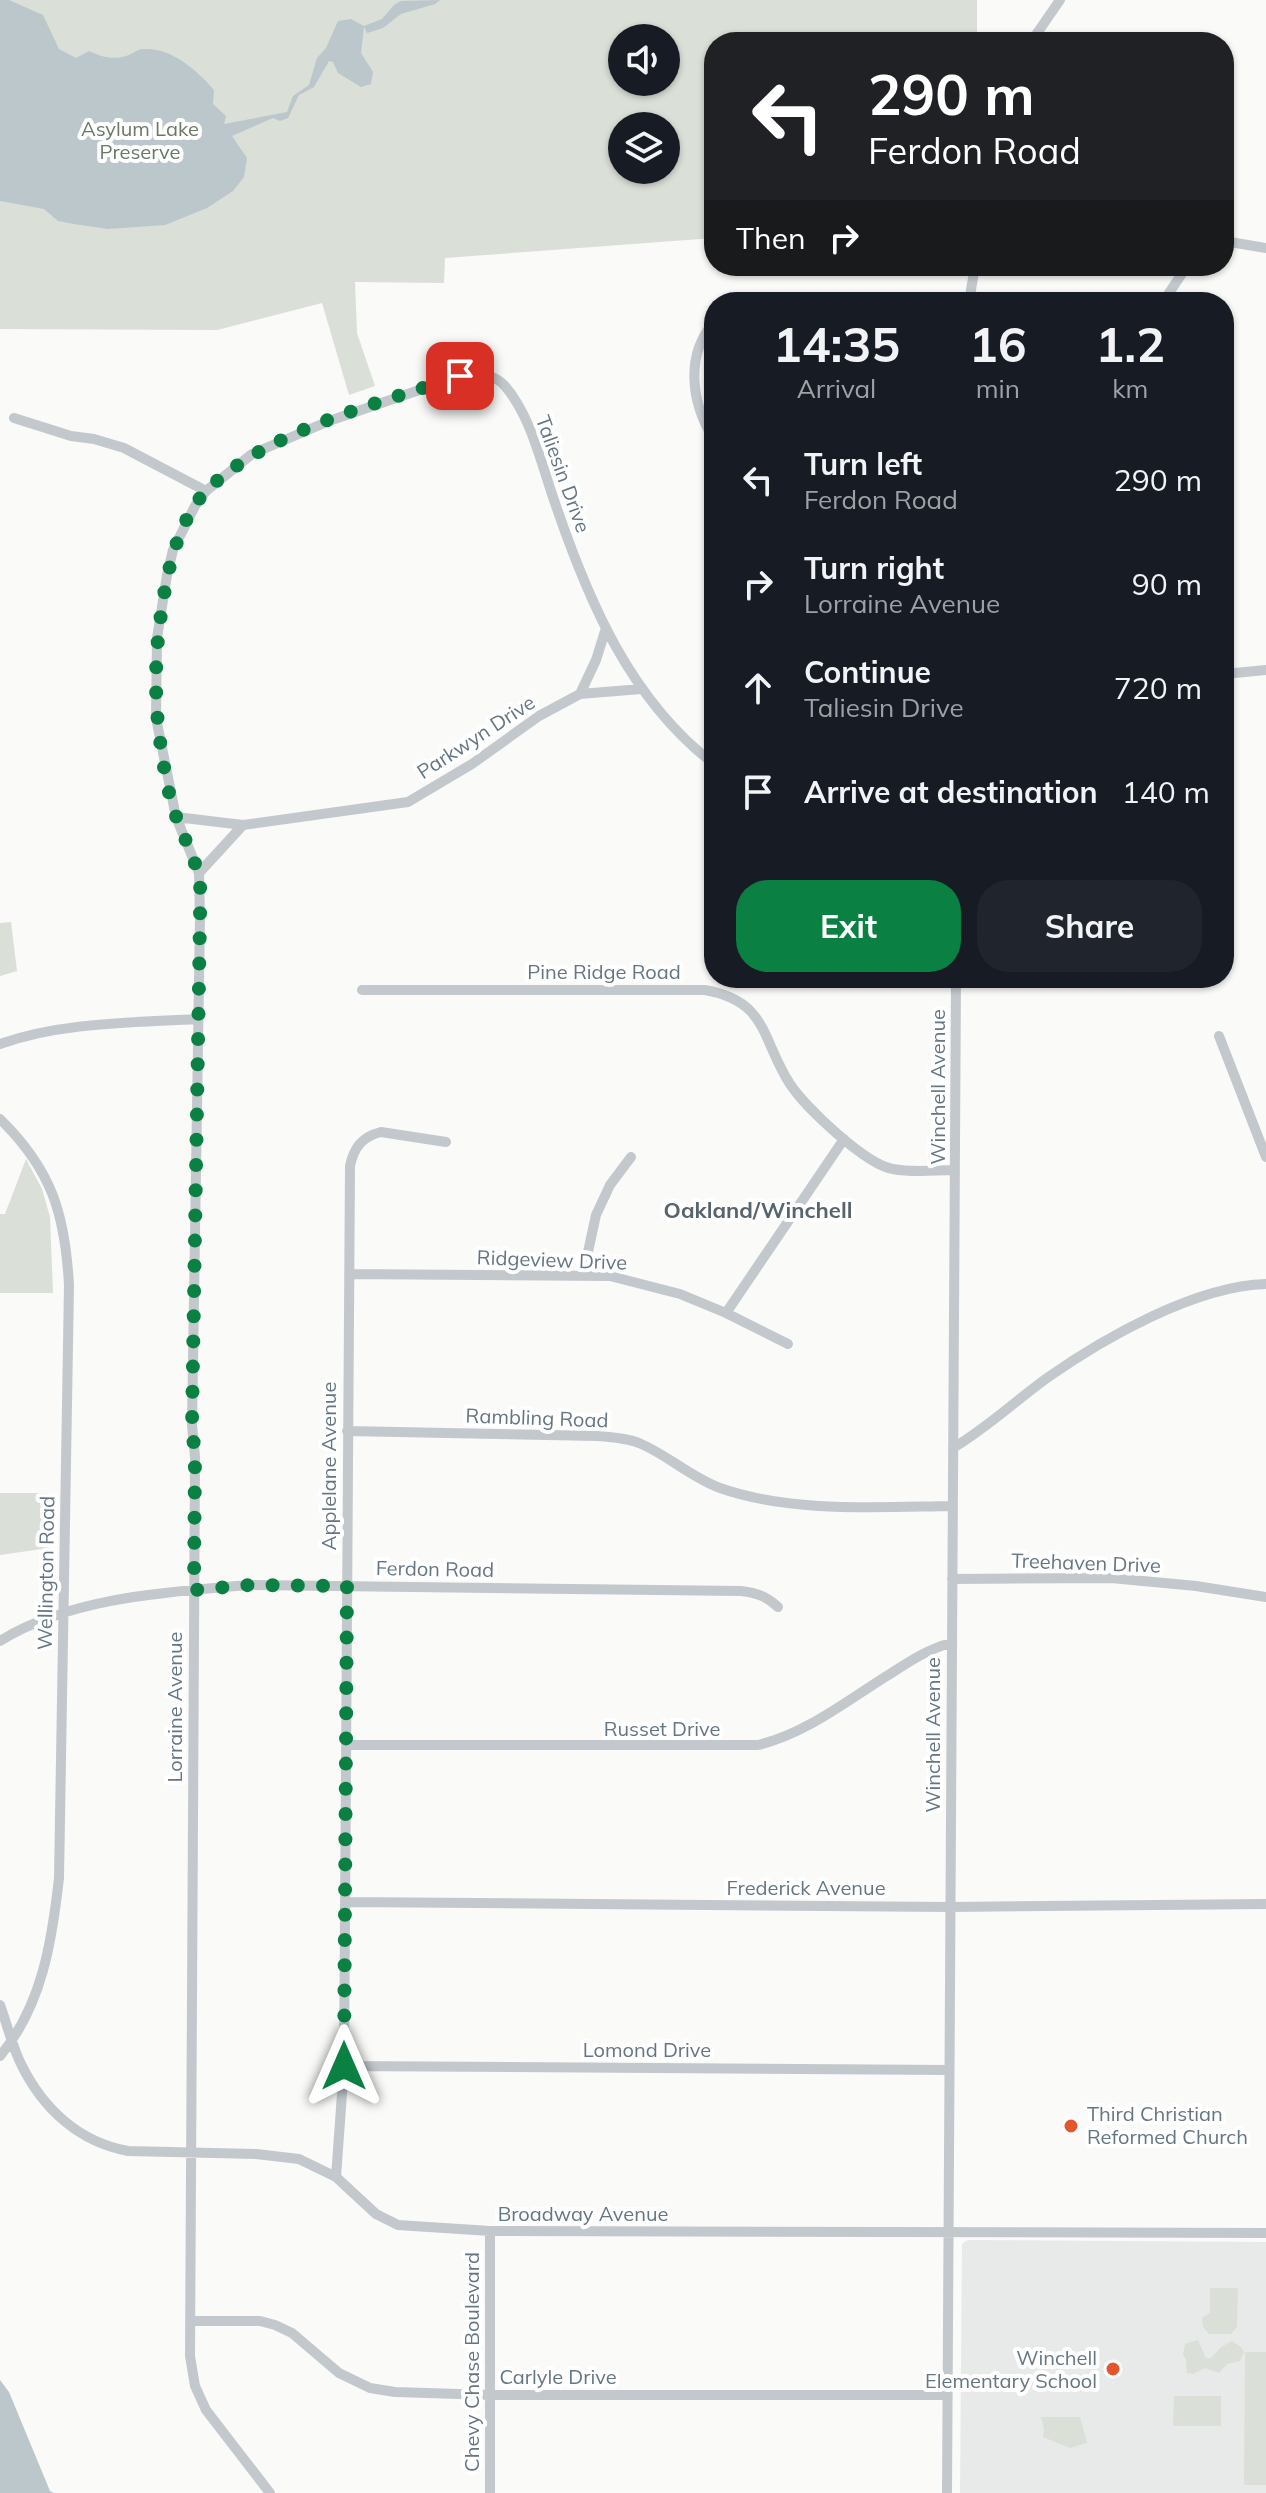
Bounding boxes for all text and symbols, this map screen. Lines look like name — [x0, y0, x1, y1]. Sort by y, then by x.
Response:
map controls — [608, 24, 680, 184]
button: sound — [608, 24, 680, 96]
text: 290 m — [868, 59, 1035, 129]
icon: left — [736, 64, 840, 168]
button: layers — [608, 112, 680, 184]
park label: Asylum Lake Preserve — [81, 116, 199, 164]
text: Ferdon Road — [868, 128, 1081, 173]
icon: right — [822, 216, 866, 260]
text: Then — [736, 219, 806, 257]
text: 14:35 — [773, 314, 900, 374]
text: 16 — [969, 314, 1027, 374]
text: 1.2 — [1096, 314, 1165, 374]
pin — [426, 342, 494, 410]
icon: arrive — [438, 354, 482, 398]
text: Arrival — [797, 372, 876, 405]
text: min — [976, 372, 1020, 405]
text: km — [1112, 372, 1148, 405]
street label: Taliesin Drive — [531, 412, 596, 536]
text: Turn left — [804, 445, 922, 483]
icon: left — [736, 458, 780, 502]
text: 290 m — [1114, 461, 1202, 499]
text: Ferdon Road — [804, 483, 958, 516]
text: Turn right — [804, 549, 944, 587]
icon: right — [736, 562, 780, 606]
text: 90 m — [1132, 565, 1202, 603]
text: Lorraine Avenue — [804, 587, 1000, 620]
text: Continue — [804, 653, 931, 691]
icon: ahead — [736, 666, 780, 710]
text: 720 m — [1114, 669, 1202, 707]
street label: Parkwyn Drive — [412, 689, 539, 784]
text: Taliesin Drive — [804, 691, 964, 724]
icon: arrive — [736, 770, 780, 814]
text: Arrive at destination — [804, 773, 1098, 811]
text: 140 m — [1122, 773, 1210, 811]
button: Exit — [736, 880, 961, 972]
button: Share — [977, 880, 1202, 972]
street label: Pine Ridge Road — [527, 959, 681, 984]
street label: Winchell Avenue — [925, 1009, 950, 1165]
district label: Oakland/Winchell — [664, 1196, 852, 1224]
street label: Ridgeview Drive — [476, 1244, 628, 1275]
street label: Applelane Avenue — [316, 1382, 341, 1550]
street label: Rambling Road — [465, 1403, 609, 1432]
street label: Wellington Road — [32, 1496, 59, 1650]
street label: Treehaven Drive — [1011, 1547, 1161, 1578]
street label: Ferdon Road — [376, 1555, 494, 1582]
street label: Lorraine Avenue — [162, 1632, 187, 1782]
street label: Winchell Avenue — [920, 1657, 945, 1813]
street label: Russet Drive — [604, 1716, 720, 1741]
street label: Frederick Avenue — [726, 1875, 886, 1900]
position arrow — [302, 2024, 386, 2108]
street label: Lomond Drive — [583, 2037, 711, 2062]
place label: Third Christian Reformed Church — [1087, 2101, 1248, 2149]
marker: Third Christian Reformed Church — [1062, 2117, 1080, 2135]
street label: Broadway Avenue — [498, 2201, 668, 2226]
street label: Chevy Chase Boulevard — [459, 2252, 484, 2472]
place label: Winchell Elementary School — [925, 2345, 1097, 2393]
marker: Winchell Elementary School — [1104, 2360, 1122, 2378]
street label: Carlyle Drive — [499, 2364, 617, 2389]

